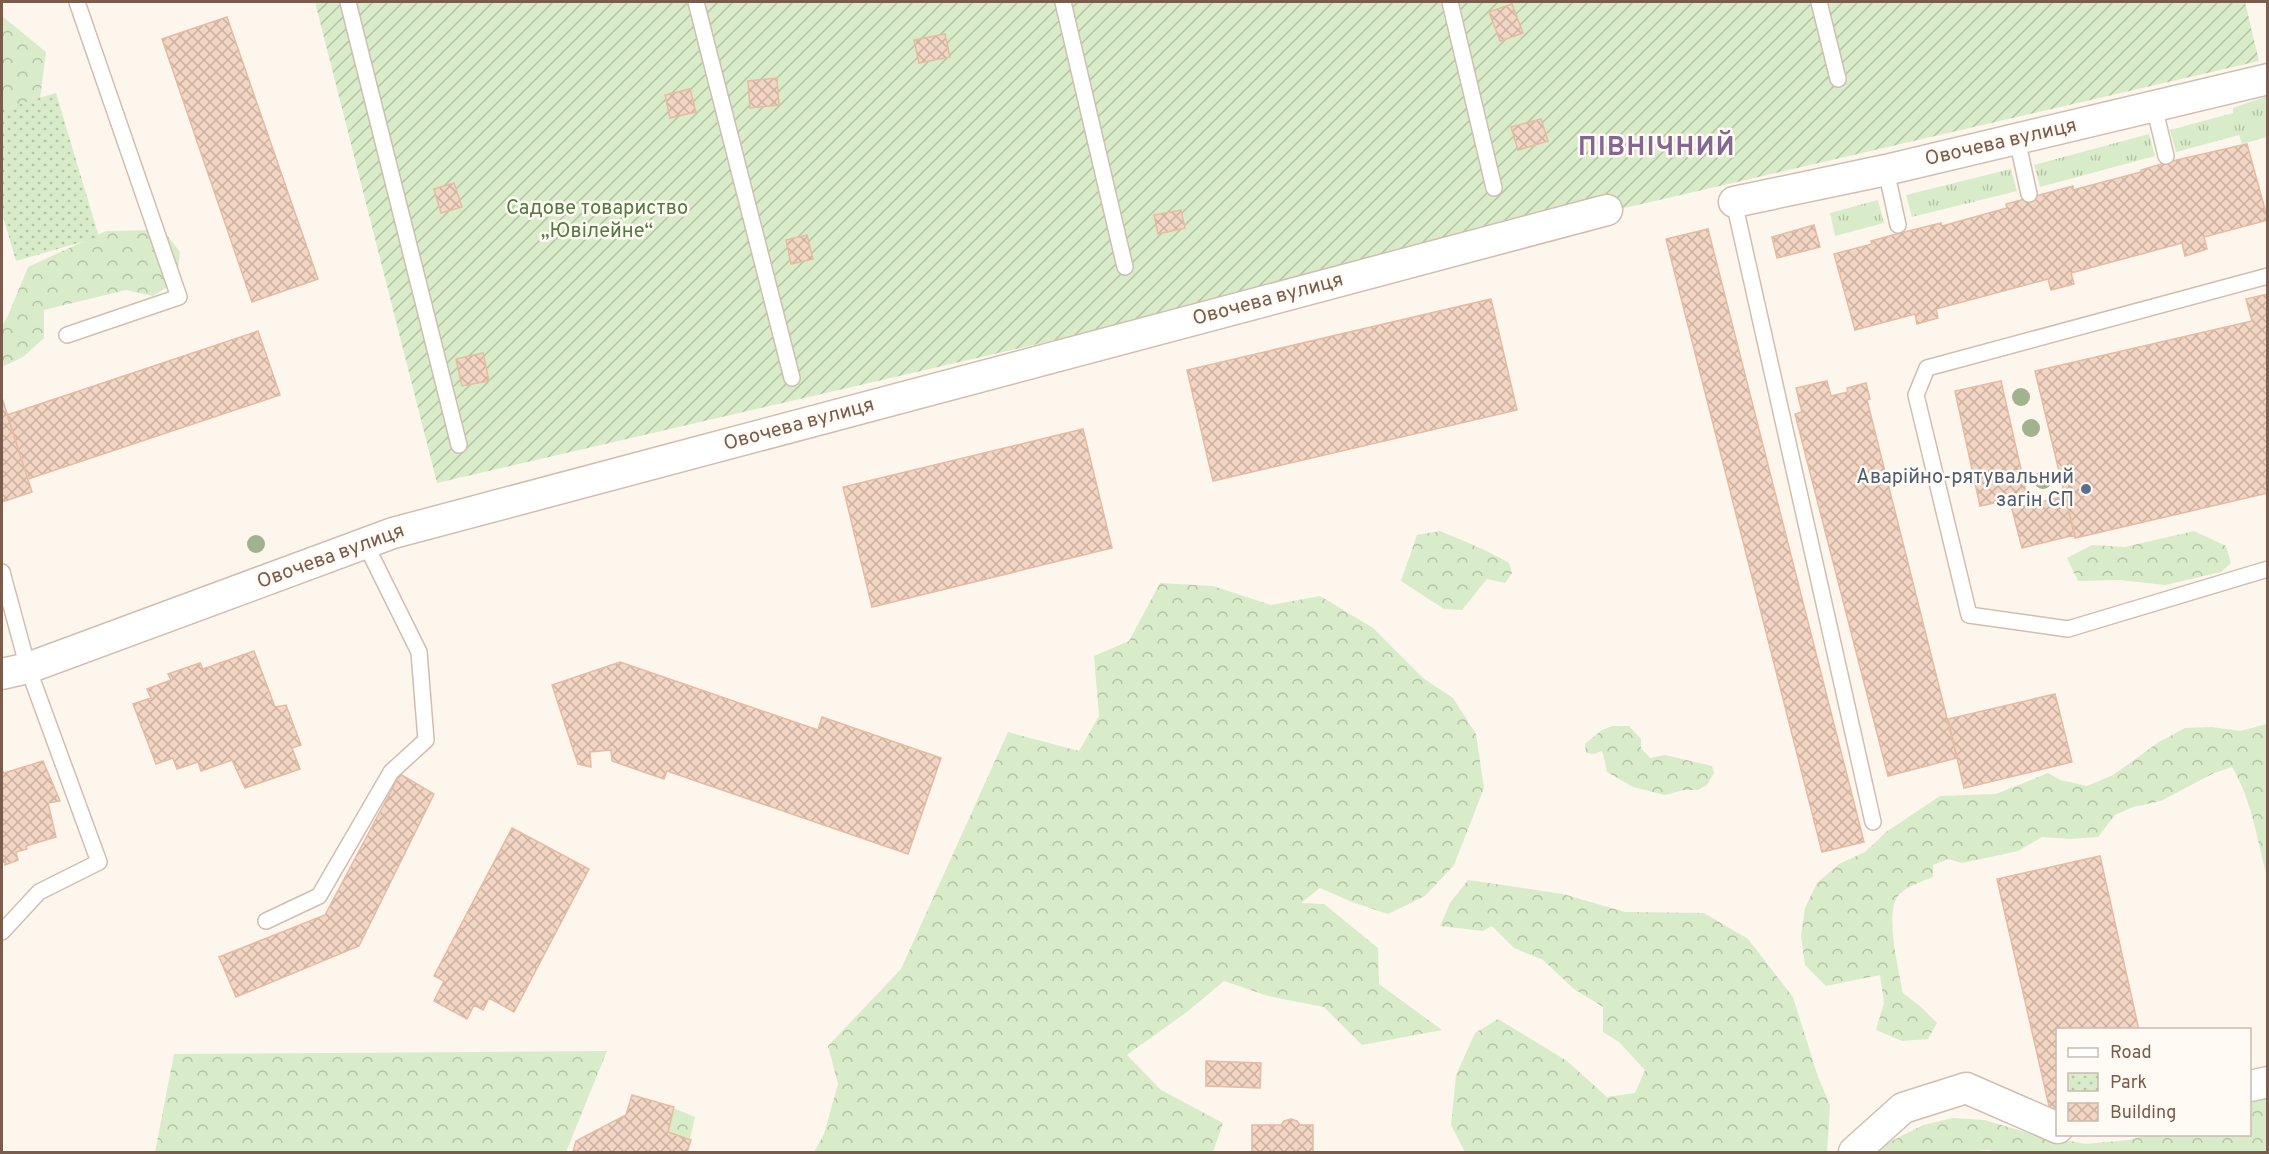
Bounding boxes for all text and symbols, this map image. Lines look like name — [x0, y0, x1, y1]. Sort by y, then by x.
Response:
street label: Овочева вулиця — [1923, 113, 2079, 173]
district label: ПІВНІЧНИЙ — [1578, 130, 1736, 165]
park label: Садове товариство „Ювілейне“ — [506, 196, 688, 245]
street label: Овочева вулиця — [1190, 267, 1346, 333]
street label: Овочева вулиця — [721, 392, 877, 458]
place label: Аварійно-рятувальний загін СП — [1856, 465, 2074, 514]
marker: Аварійно-рятувальний загін СП — [2079, 482, 2093, 496]
street label: Овочева вулиця — [254, 518, 408, 596]
legend — [2056, 1028, 2251, 1136]
text: Road — [2110, 1042, 2152, 1065]
text: Park — [2110, 1072, 2147, 1095]
text: Building — [2110, 1102, 2176, 1125]

